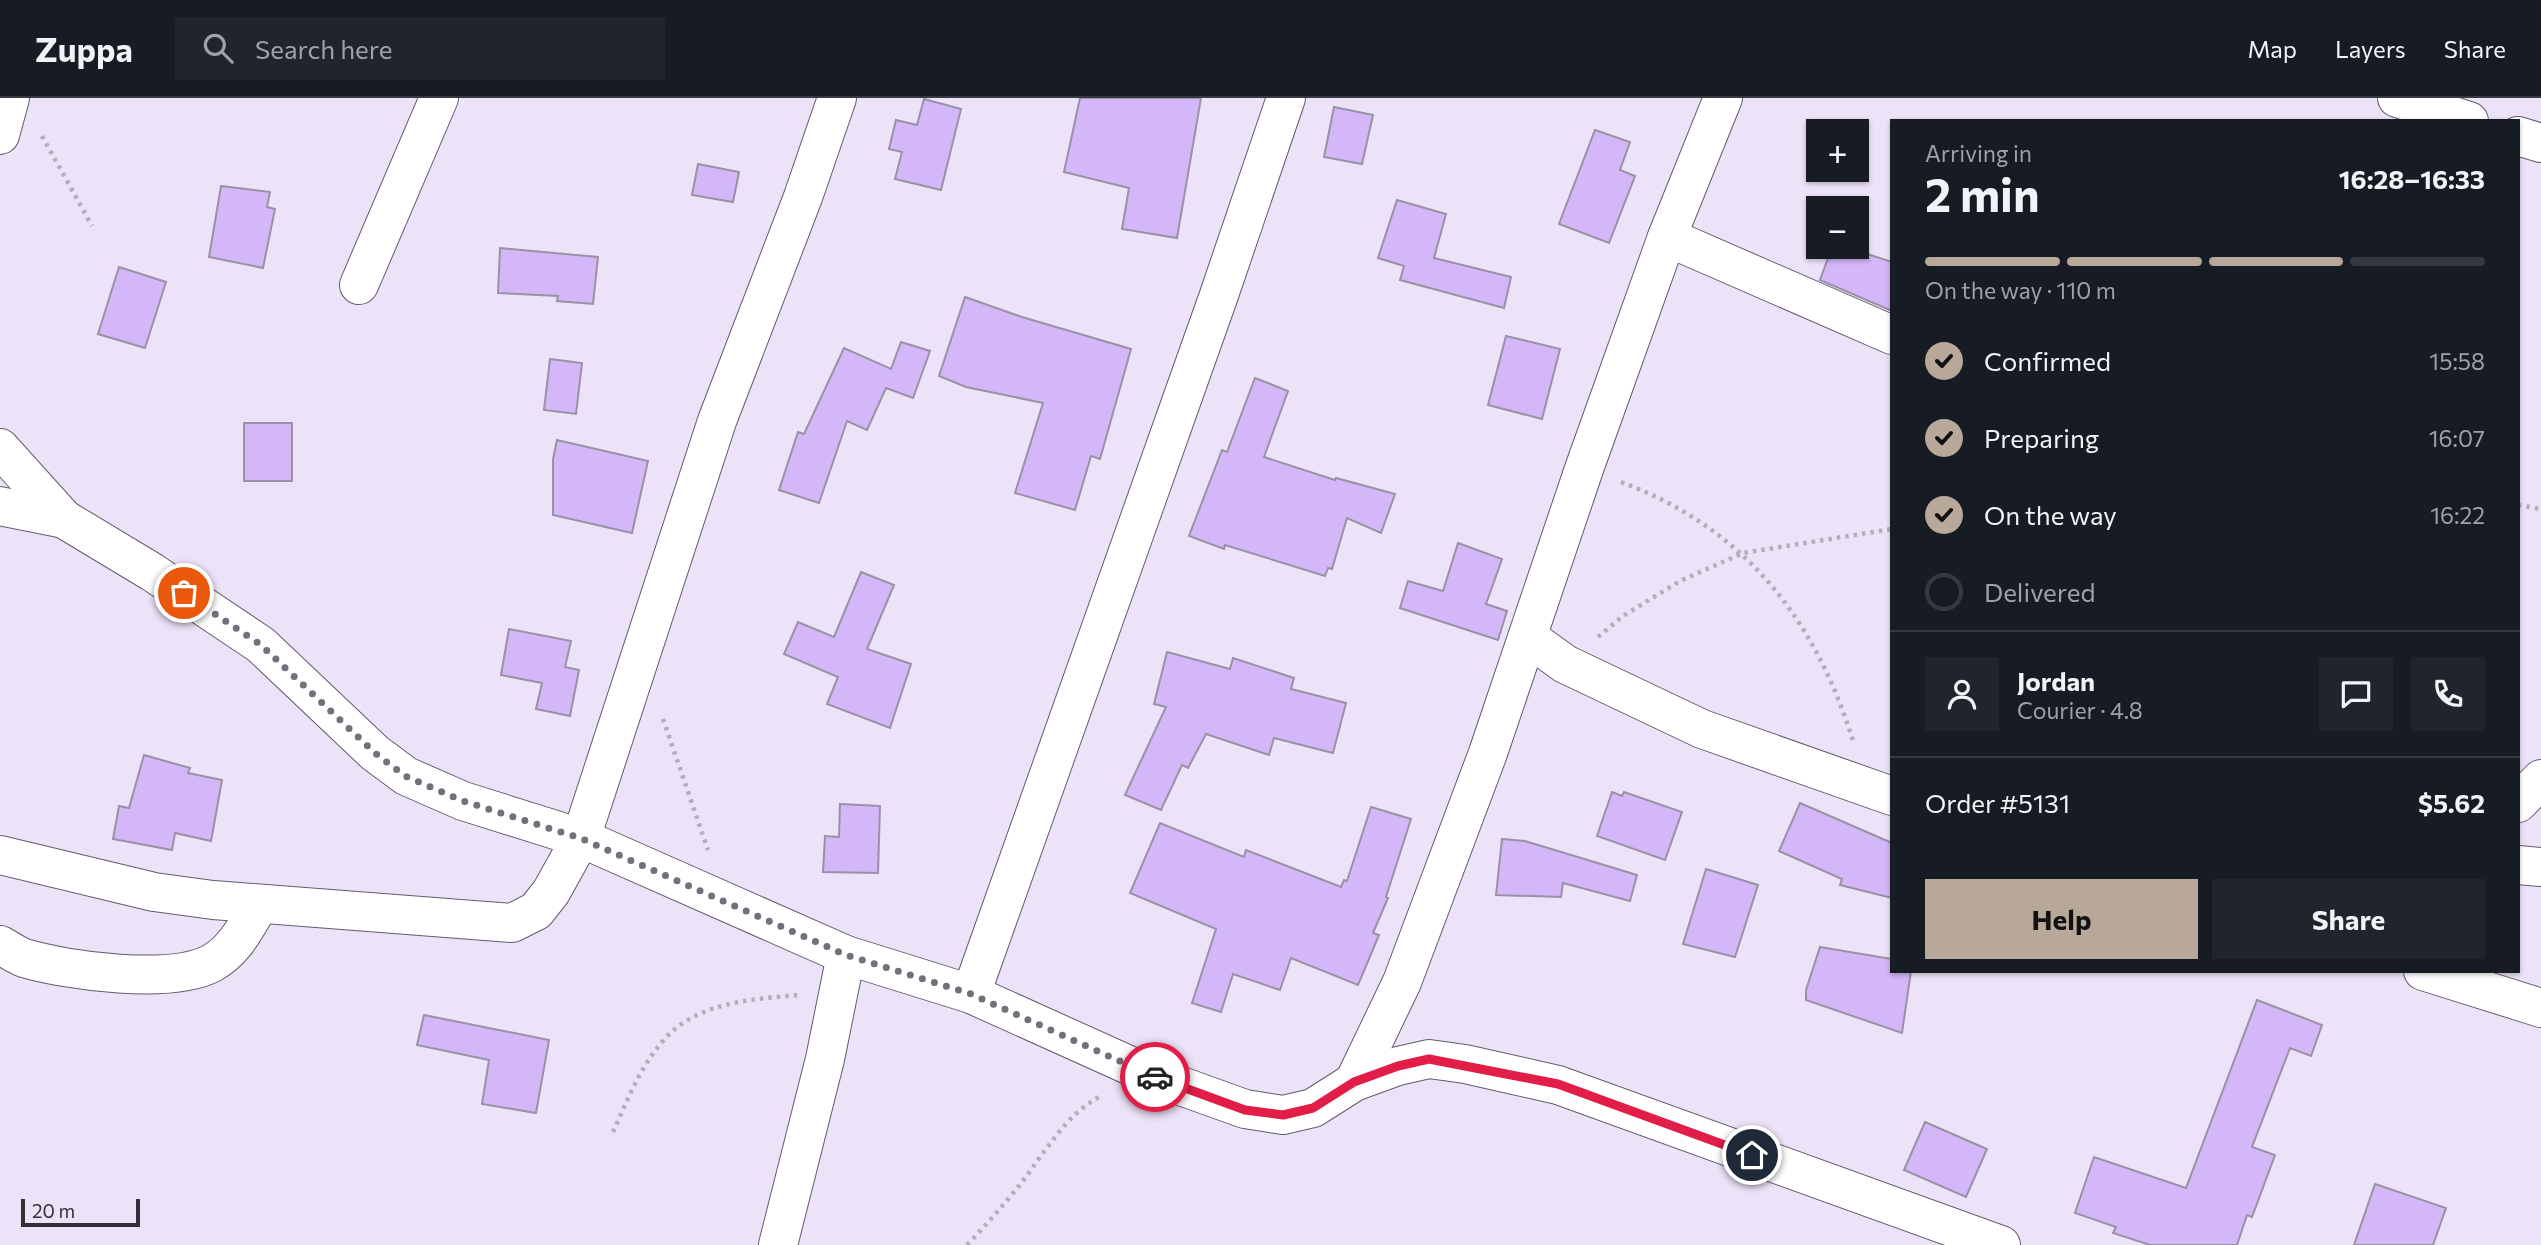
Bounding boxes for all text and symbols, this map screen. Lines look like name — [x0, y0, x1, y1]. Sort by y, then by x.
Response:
search box — [175, 17, 665, 80]
text: Zuppa — [35, 28, 133, 69]
icon: search — [199, 29, 237, 67]
text: Search here — [255, 33, 392, 64]
text: Map — [2248, 34, 2297, 63]
text: Layers — [2335, 34, 2406, 63]
text: Share — [2444, 34, 2506, 63]
map controls — [1806, 119, 1869, 259]
button: + — [1806, 119, 1869, 182]
text: Arriving in — [1925, 139, 2032, 167]
text: 16:28–16:33 — [2339, 163, 2485, 194]
text: 2 min — [1925, 165, 2040, 221]
button: − — [1806, 196, 1869, 259]
text: On the way · 110 m — [1925, 276, 2116, 304]
icon: check — [1925, 342, 1963, 380]
text: Confirmed — [1984, 345, 2111, 376]
text: 15:58 — [2429, 347, 2485, 375]
icon: check — [1925, 419, 1963, 457]
text: Preparing — [1984, 422, 2099, 453]
text: 16:07 — [2429, 424, 2485, 452]
icon: check — [1925, 496, 1963, 534]
text: On the way — [1984, 499, 2117, 530]
text: 16:22 — [2430, 501, 2485, 529]
pin — [154, 563, 214, 623]
icon: bag — [165, 574, 203, 612]
text: Delivered — [1984, 576, 2095, 607]
button: person — [1925, 657, 1999, 731]
button: chat — [2319, 657, 2393, 731]
button: phone — [2411, 657, 2485, 731]
text: Jordan — [2017, 665, 2095, 696]
text: Courier · 4.8 — [2017, 696, 2143, 724]
text: Order #5131 — [1925, 787, 2070, 818]
text: $5.62 — [2418, 787, 2485, 818]
button: Help — [1925, 879, 2198, 959]
button: Share — [2212, 879, 2485, 959]
courier — [1120, 1042, 1190, 1112]
icon: car — [1136, 1058, 1174, 1096]
pin — [1722, 1125, 1782, 1185]
icon: home — [1733, 1136, 1771, 1174]
scale bar — [21, 1196, 140, 1228]
text: 20 m — [32, 1199, 75, 1222]

